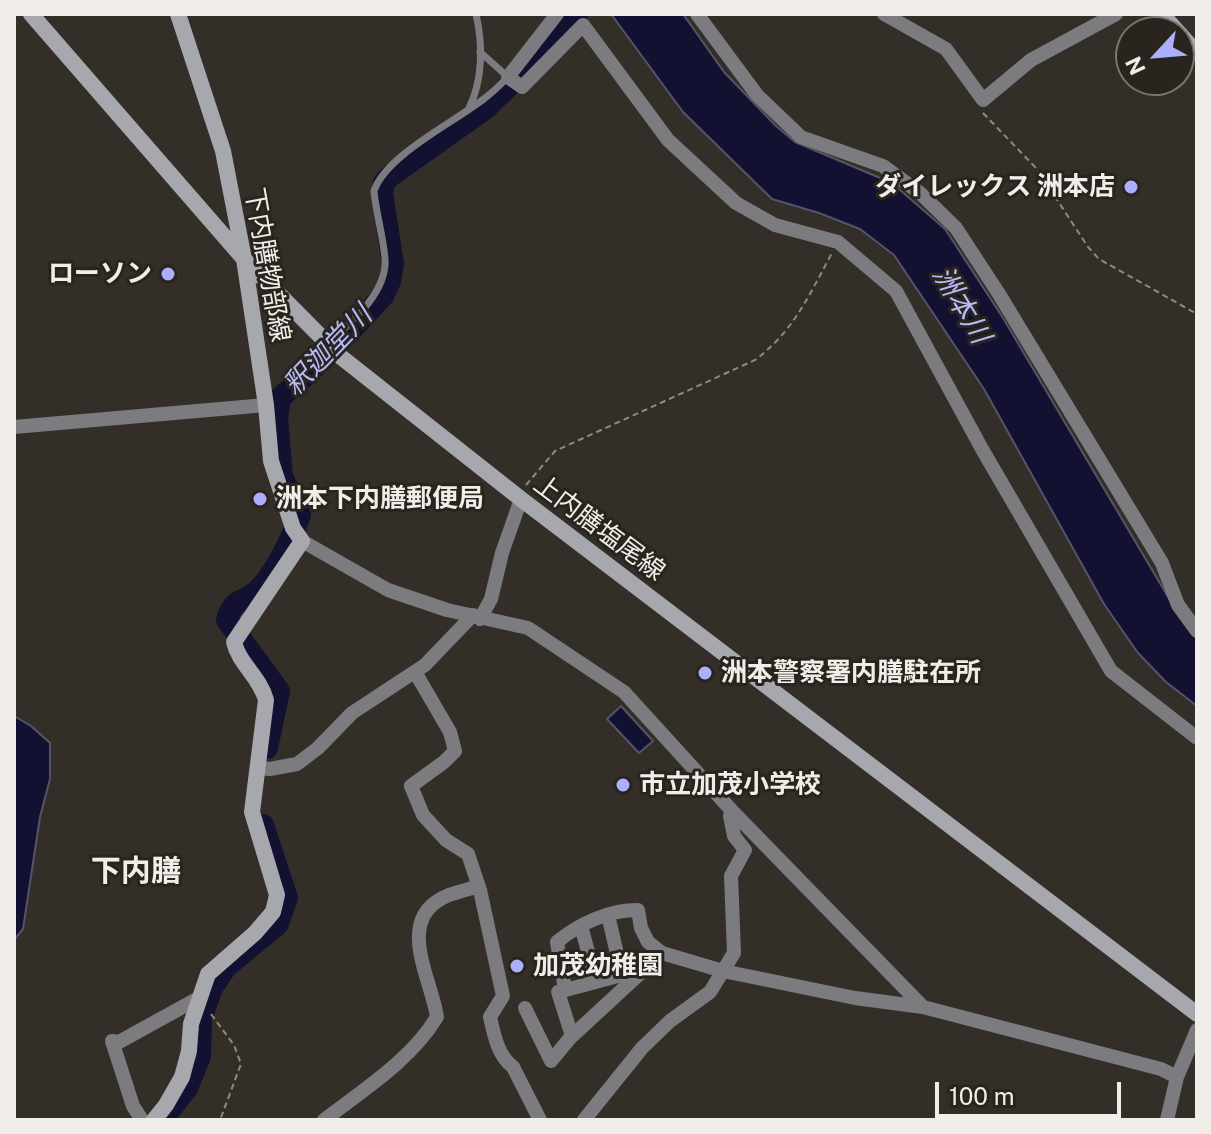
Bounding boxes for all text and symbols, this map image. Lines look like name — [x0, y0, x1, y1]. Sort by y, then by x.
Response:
north arrow — [1115, 16, 1195, 96]
text: N — [1120, 52, 1151, 79]
place label: ダイレックス 洲本店 — [875, 171, 1115, 203]
marker: ダイレックス 洲本店 — [1122, 178, 1140, 196]
street label: 下内膳物部線 — [238, 185, 296, 345]
place label: ローソン — [48, 258, 152, 290]
water label: 洲本川 — [925, 260, 997, 350]
marker: ローソン — [159, 265, 177, 283]
water label: 釈迦堂川 — [277, 299, 379, 403]
street label: 上内膳塩尾線 — [527, 469, 671, 587]
place label: 洲本下内膳郵便局 — [276, 483, 484, 515]
marker: 洲本下内膳郵便局 — [251, 490, 269, 508]
place label: 洲本警察署内膳駐在所 — [721, 657, 981, 689]
marker: 洲本警察署内膳駐在所 — [696, 664, 714, 682]
place label: 市立加茂小学校 — [639, 769, 821, 801]
marker: 市立加茂小学校 — [614, 776, 632, 794]
district label: 下内膳 — [91, 854, 181, 890]
place label: 加茂幼稚園 — [533, 950, 663, 982]
marker: 加茂幼稚園 — [508, 957, 526, 975]
scale bar — [939, 1066, 1125, 1116]
text: 100 m — [949, 1082, 1015, 1110]

